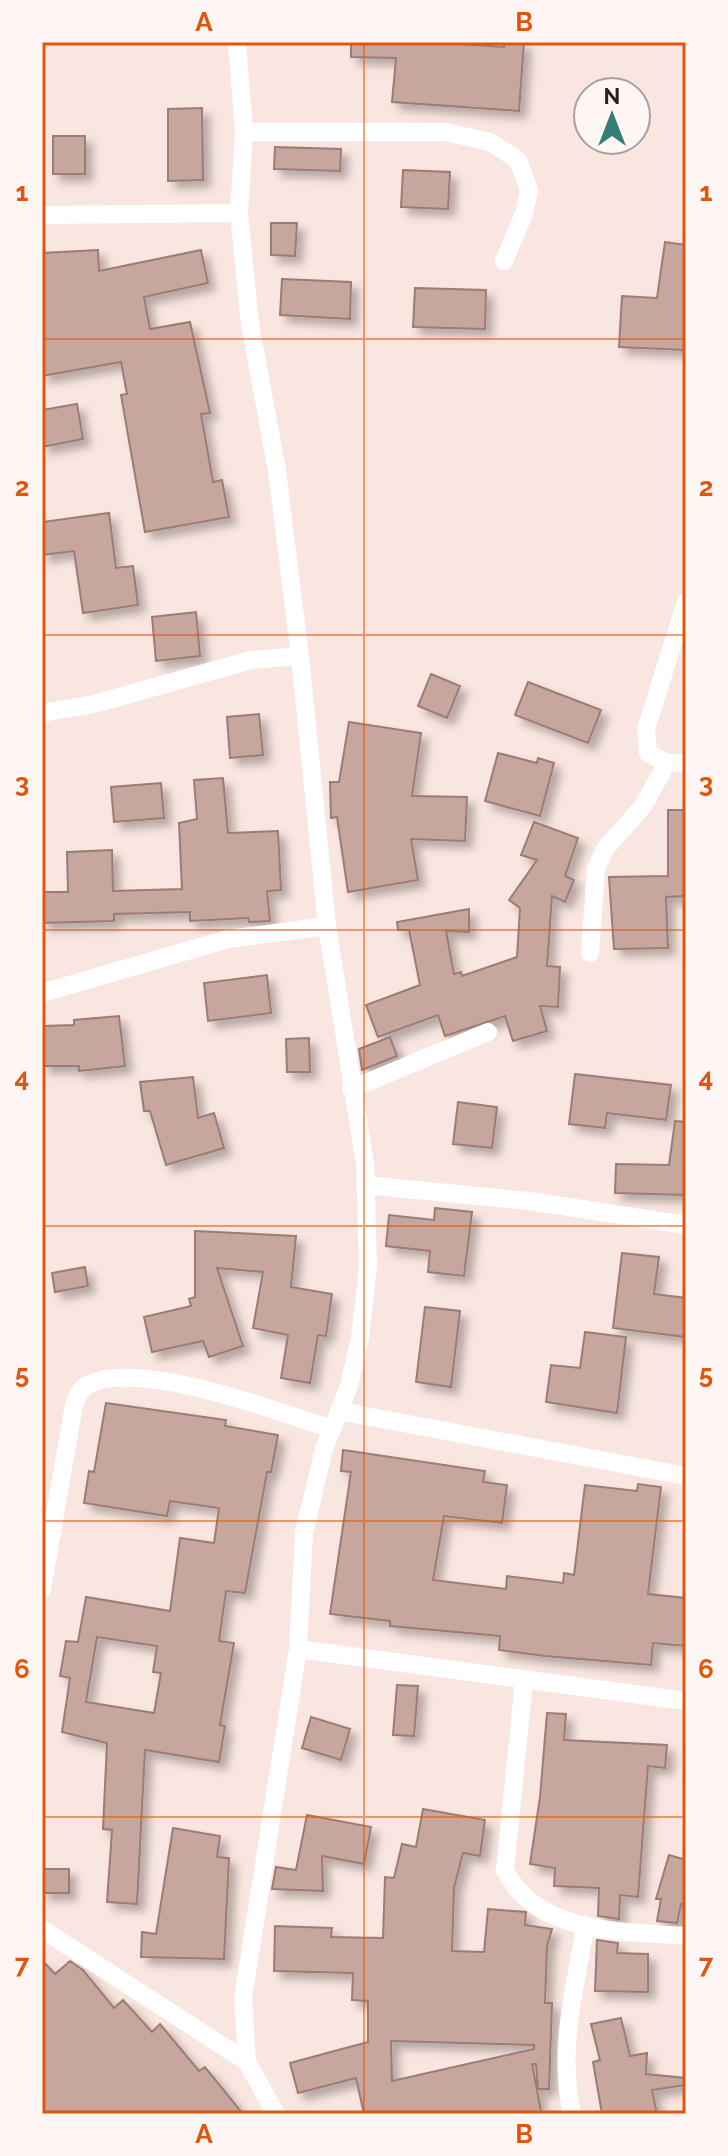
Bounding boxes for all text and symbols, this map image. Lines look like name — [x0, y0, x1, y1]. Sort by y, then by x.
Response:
text: A — [195, 7, 213, 37]
text: B — [515, 7, 533, 37]
north arrow — [572, 76, 652, 156]
text: N — [604, 83, 620, 109]
text: 1 — [16, 177, 29, 207]
text: 1 — [700, 177, 713, 207]
text: 2 — [15, 472, 29, 502]
text: 2 — [699, 472, 713, 502]
text: 3 — [15, 768, 29, 798]
text: 3 — [699, 768, 713, 798]
text: 4 — [15, 1063, 29, 1093]
text: 4 — [699, 1063, 713, 1093]
text: 5 — [15, 1359, 29, 1389]
text: 5 — [699, 1359, 713, 1389]
text: 6 — [14, 1654, 30, 1684]
text: 6 — [698, 1654, 714, 1684]
text: 7 — [15, 1949, 30, 1979]
text: 7 — [699, 1949, 714, 1979]
text: A — [195, 2119, 213, 2149]
text: B — [515, 2119, 533, 2149]

